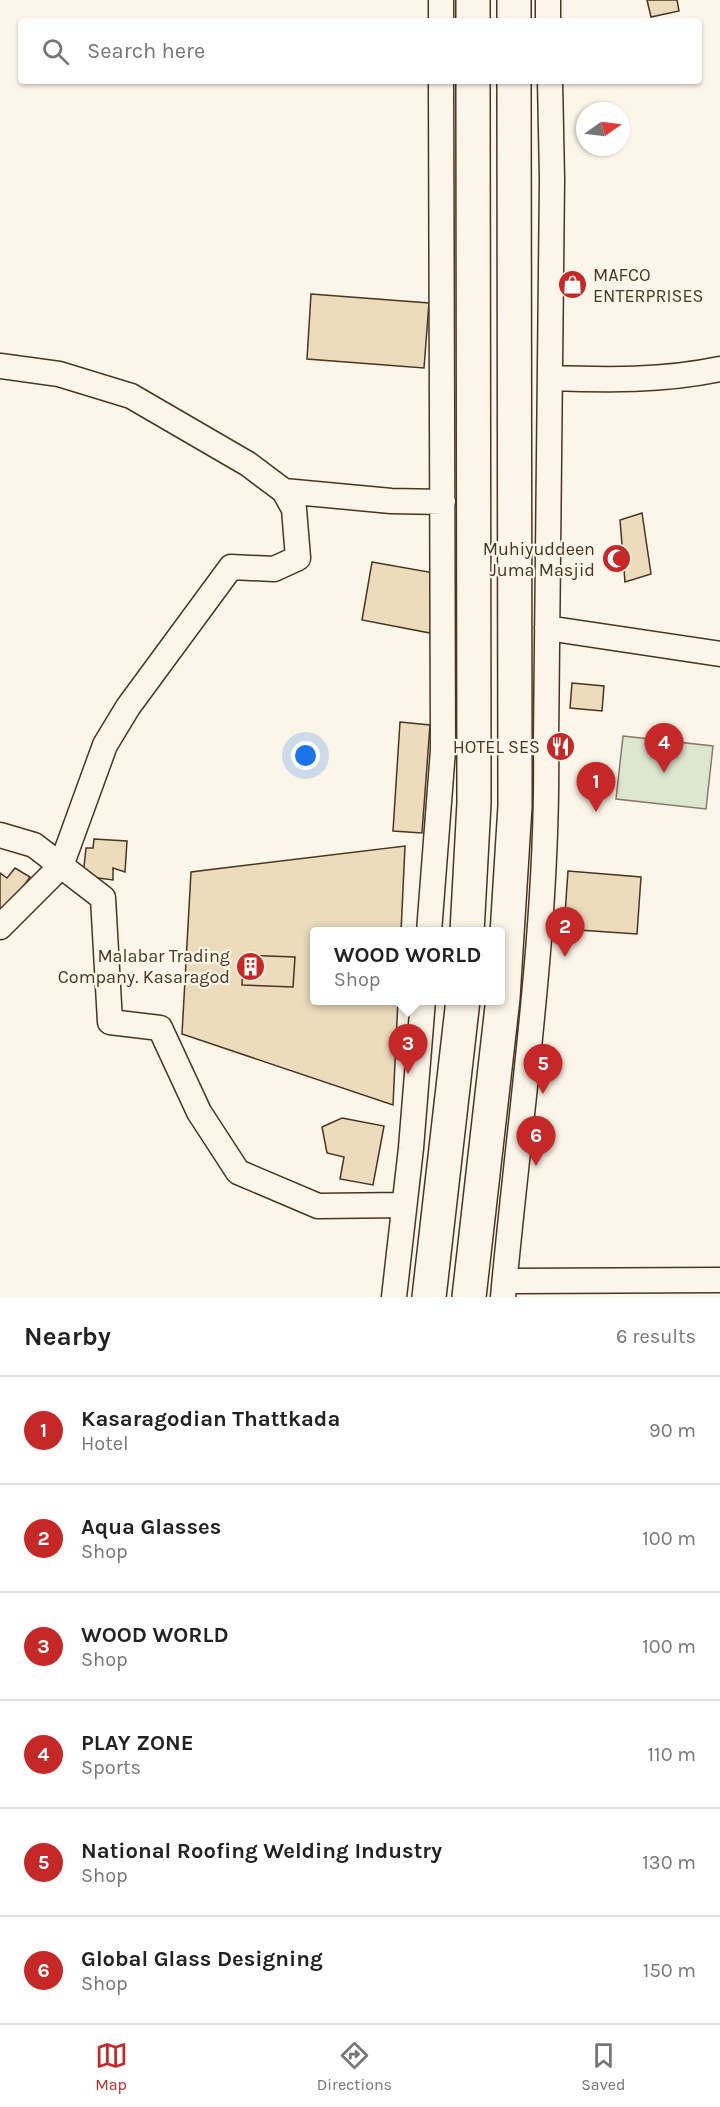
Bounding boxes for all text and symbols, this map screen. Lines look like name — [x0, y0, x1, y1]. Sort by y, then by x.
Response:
search box — [18, 18, 702, 84]
icon: search — [39, 35, 72, 68]
text: Search here — [87, 38, 205, 64]
north arrow — [576, 102, 630, 156]
place label: MAFCO ENTERPRISES — [593, 264, 704, 307]
shop icon: MAFCO ENTERPRISES — [556, 269, 588, 301]
place label: Muhiyuddeen Juma Masjid — [483, 538, 595, 581]
mosque icon: Muhiyuddeen Juma Masjid — [600, 543, 632, 575]
pin: 4 — [644, 724, 684, 773]
restaurant icon: HOTEL SES — [545, 731, 577, 763]
place label: HOTEL SES — [453, 736, 540, 758]
your location — [291, 741, 320, 770]
pin: 1 — [576, 762, 616, 812]
pin: 2 — [546, 908, 584, 957]
popup — [310, 927, 505, 1005]
text: WOOD WORLD — [334, 942, 481, 968]
place label: Malabar Trading Company. Kasaragod — [58, 945, 230, 988]
building icon: Malabar Trading Company. Kasaragod — [235, 950, 267, 982]
text: Shop — [334, 968, 381, 991]
pin: 3 — [388, 1024, 428, 1074]
pin: 5 — [524, 1044, 562, 1094]
pin: 6 — [516, 1116, 556, 1166]
text: Nearby — [24, 1321, 111, 1352]
text: 6 results — [616, 1325, 696, 1348]
text: Kasaragodian Thattkada — [81, 1406, 340, 1432]
text: 1 — [40, 1419, 47, 1442]
text: 90 m — [649, 1419, 696, 1442]
text: Hotel — [81, 1432, 129, 1455]
text: Aqua Glasses — [81, 1514, 221, 1540]
text: 2 — [37, 1527, 50, 1550]
text: 100 m — [642, 1527, 696, 1550]
text: Shop — [81, 1540, 128, 1563]
text: WOOD WORLD — [81, 1622, 229, 1648]
text: 3 — [37, 1635, 50, 1658]
text: 100 m — [642, 1635, 696, 1658]
text: Shop — [81, 1648, 128, 1671]
text: PLAY ZONE — [81, 1730, 194, 1756]
text: 4 — [38, 1743, 49, 1766]
text: 110 m — [647, 1743, 696, 1766]
text: Sports — [81, 1756, 141, 1779]
text: National Roofing Welding Industry — [81, 1838, 442, 1864]
text: 5 — [38, 1851, 49, 1874]
text: 130 m — [642, 1851, 696, 1874]
text: Shop — [81, 1864, 128, 1887]
text: Global Glass Designing — [81, 1946, 323, 1972]
text: 6 — [37, 1959, 50, 1982]
text: 150 m — [643, 1959, 696, 1982]
text: Shop — [81, 1972, 128, 1995]
tab: Map — [95, 2039, 128, 2094]
tab: Directions — [317, 2039, 392, 2094]
tab: Saved — [581, 2039, 625, 2094]

